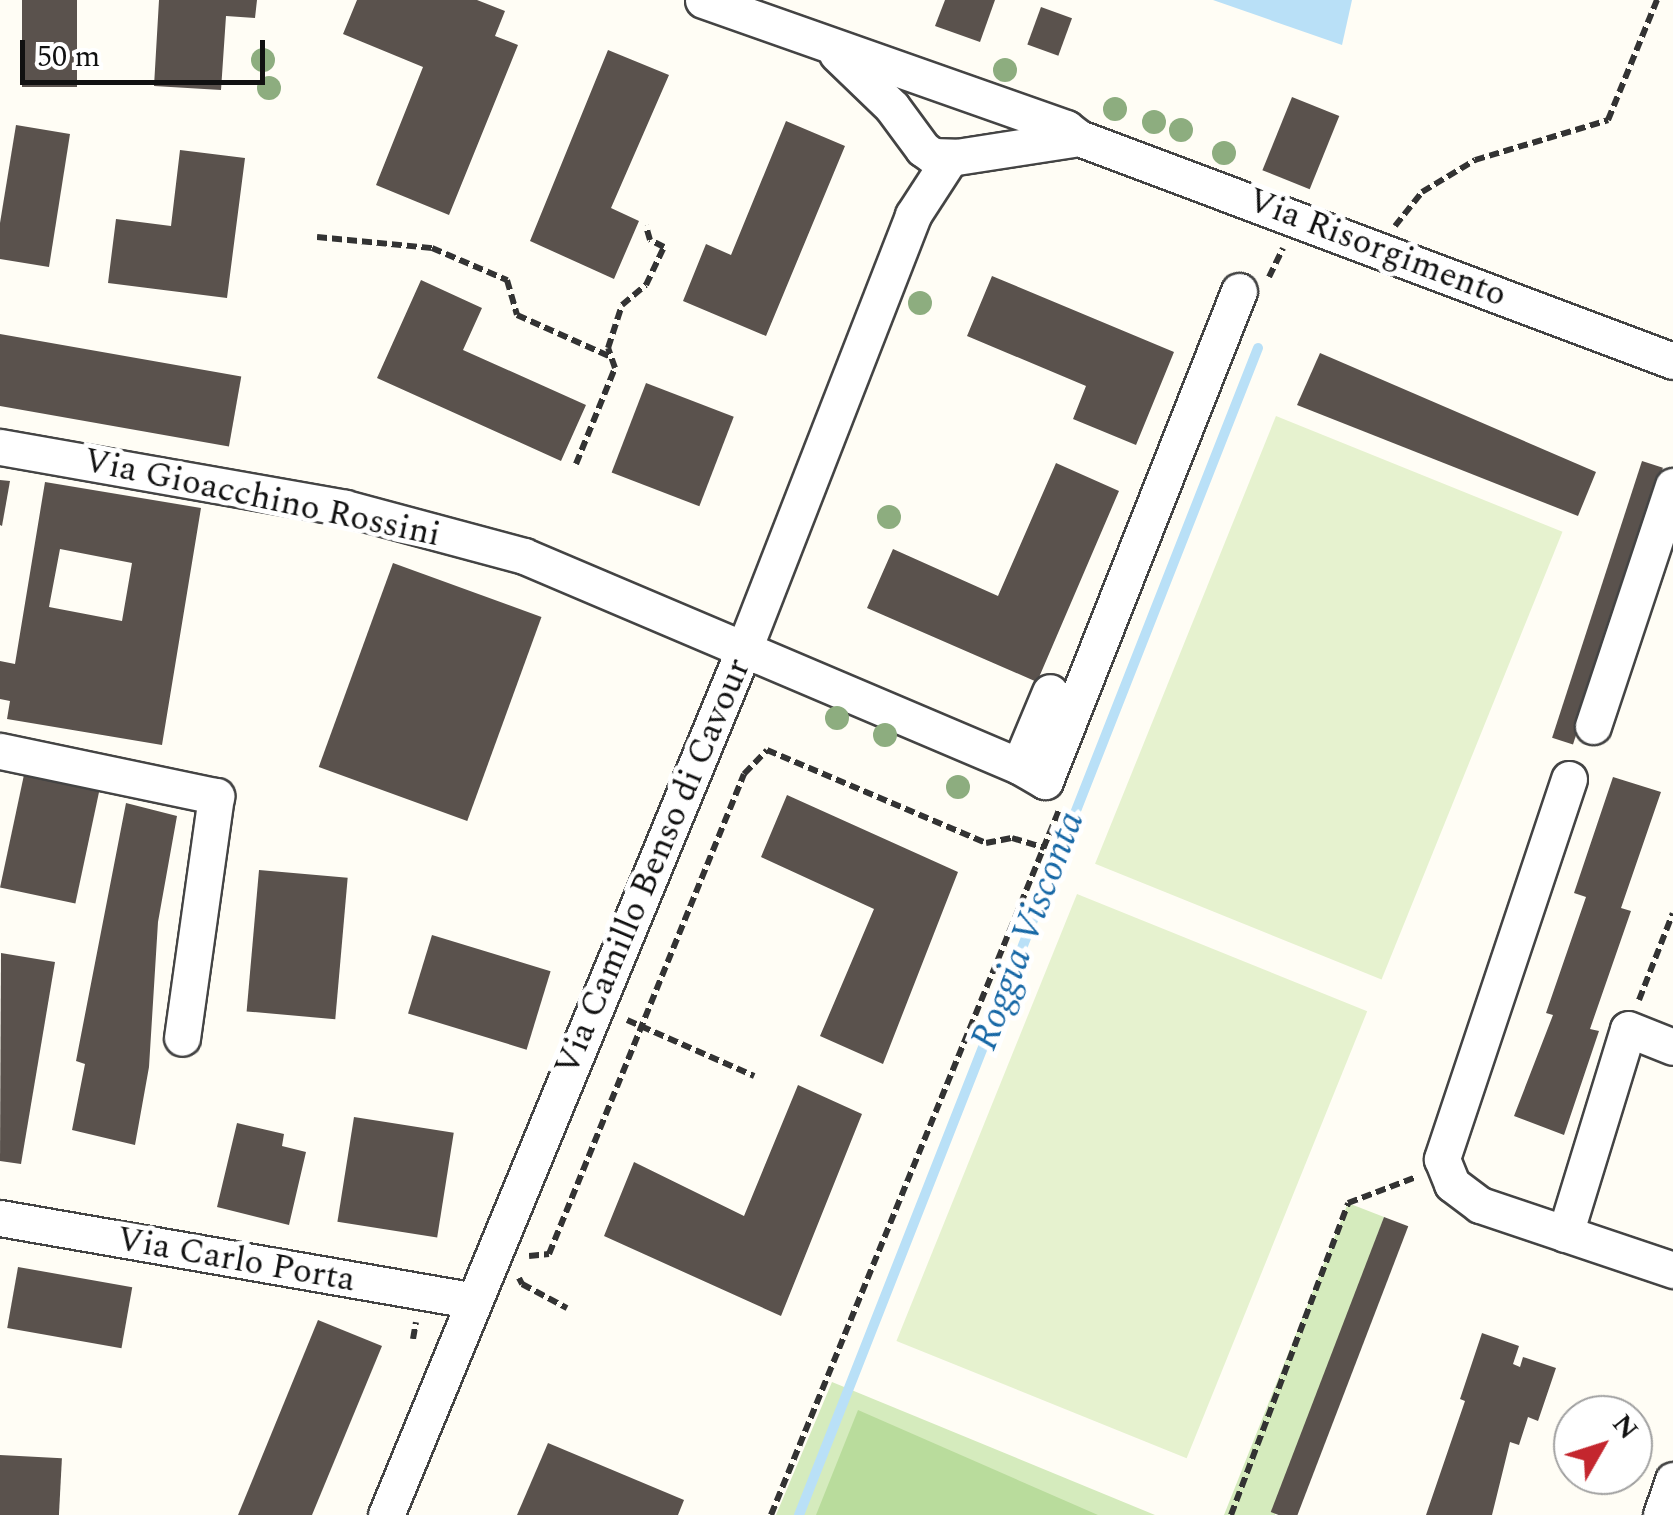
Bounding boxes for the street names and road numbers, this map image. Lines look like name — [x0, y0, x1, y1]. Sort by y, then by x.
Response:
street label: Via Risorgimento — [1242, 179, 1512, 317]
street label: Via Gioacchino Rossini — [80, 440, 444, 556]
street label: Via Camillo Benso di Cavour — [546, 652, 760, 1082]
street label: Via Carlo Porta — [114, 1218, 358, 1302]

